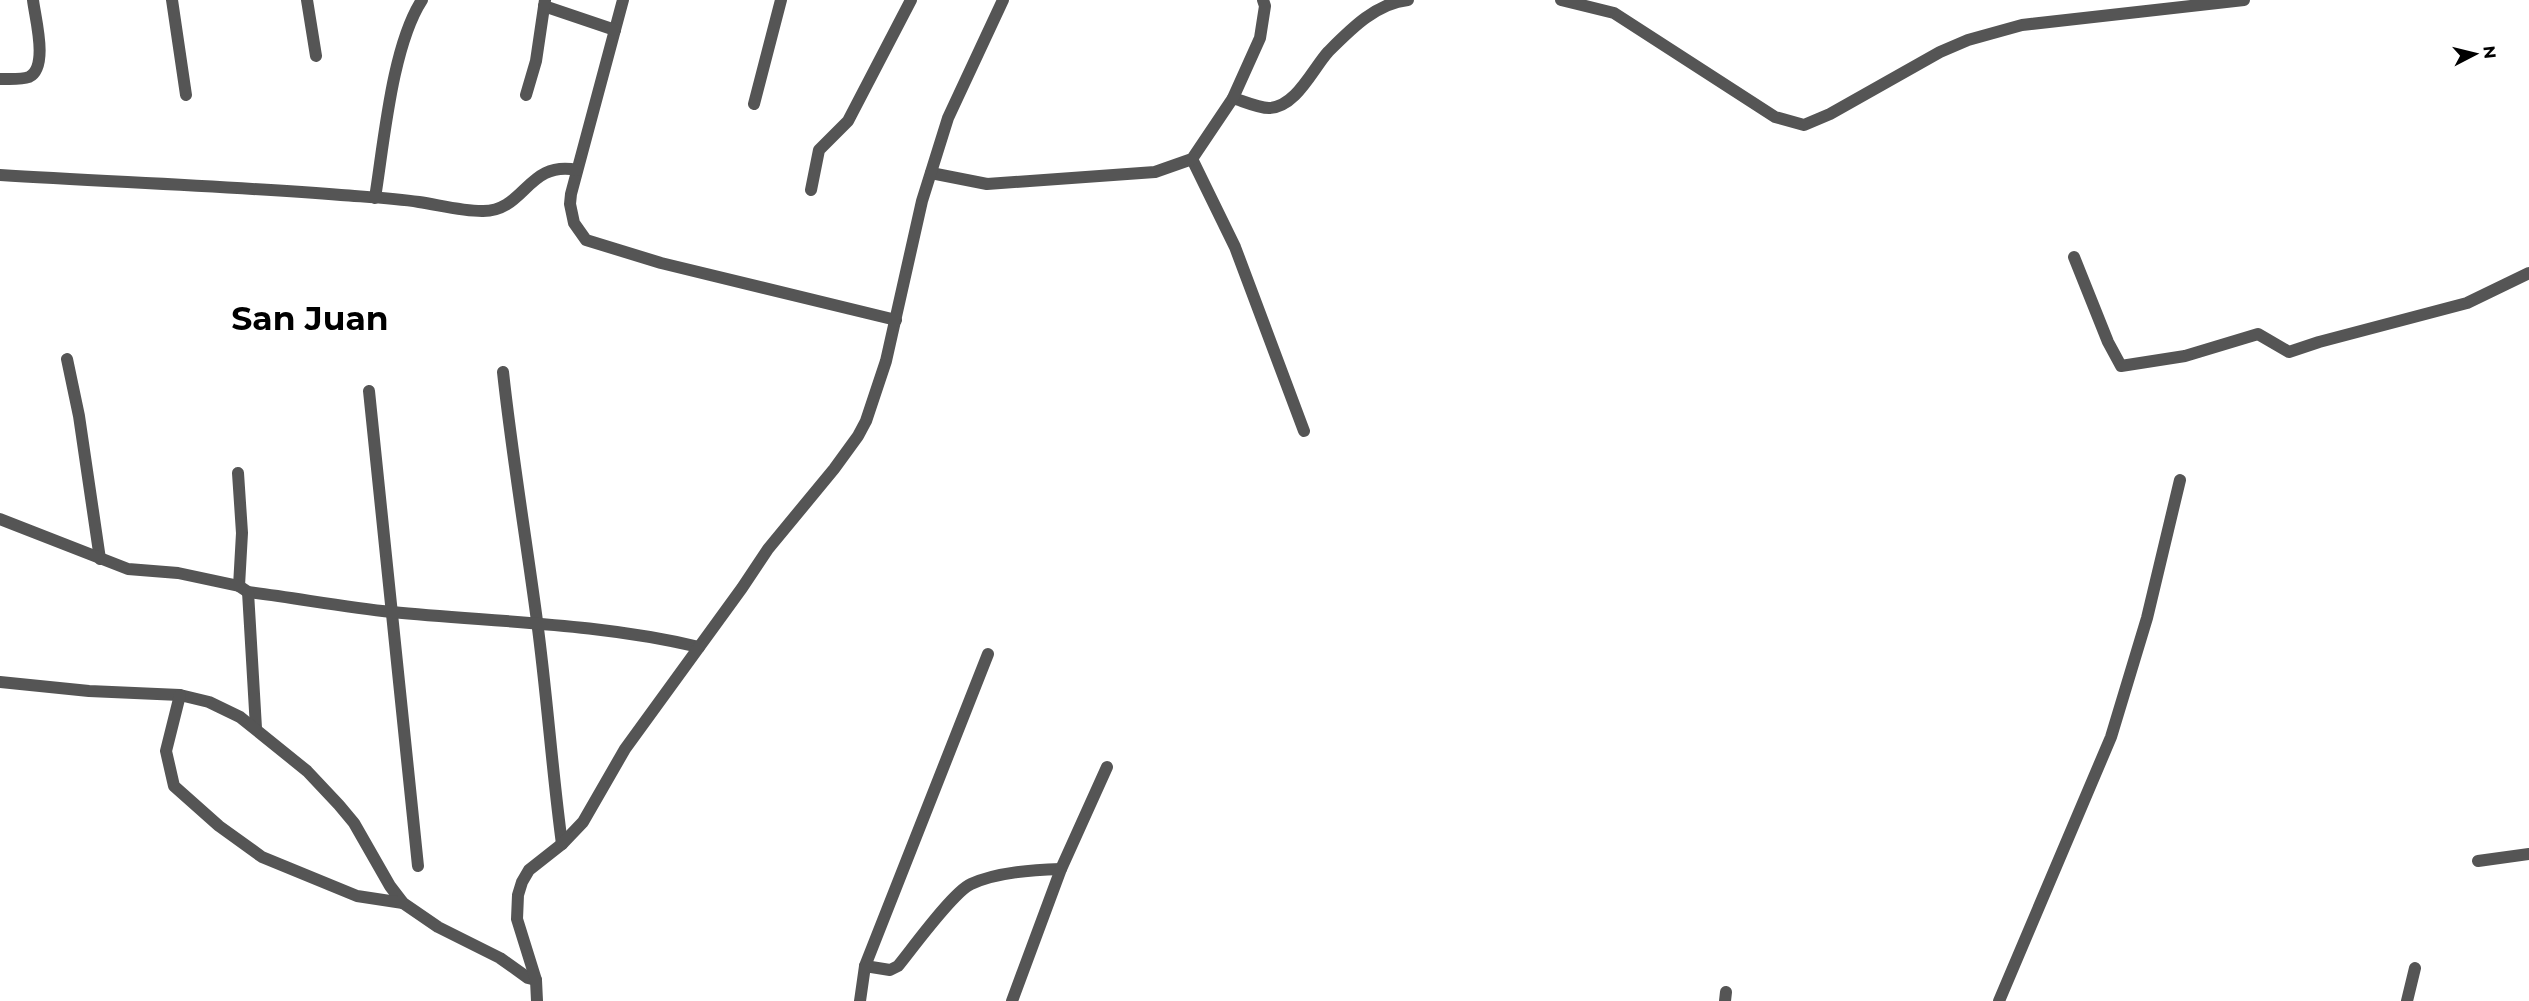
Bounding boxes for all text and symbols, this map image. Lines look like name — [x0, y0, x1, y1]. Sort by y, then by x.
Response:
north arrow — [2445, 24, 2505, 84]
text: N — [2479, 45, 2500, 60]
district label: San Juan — [231, 298, 389, 338]

